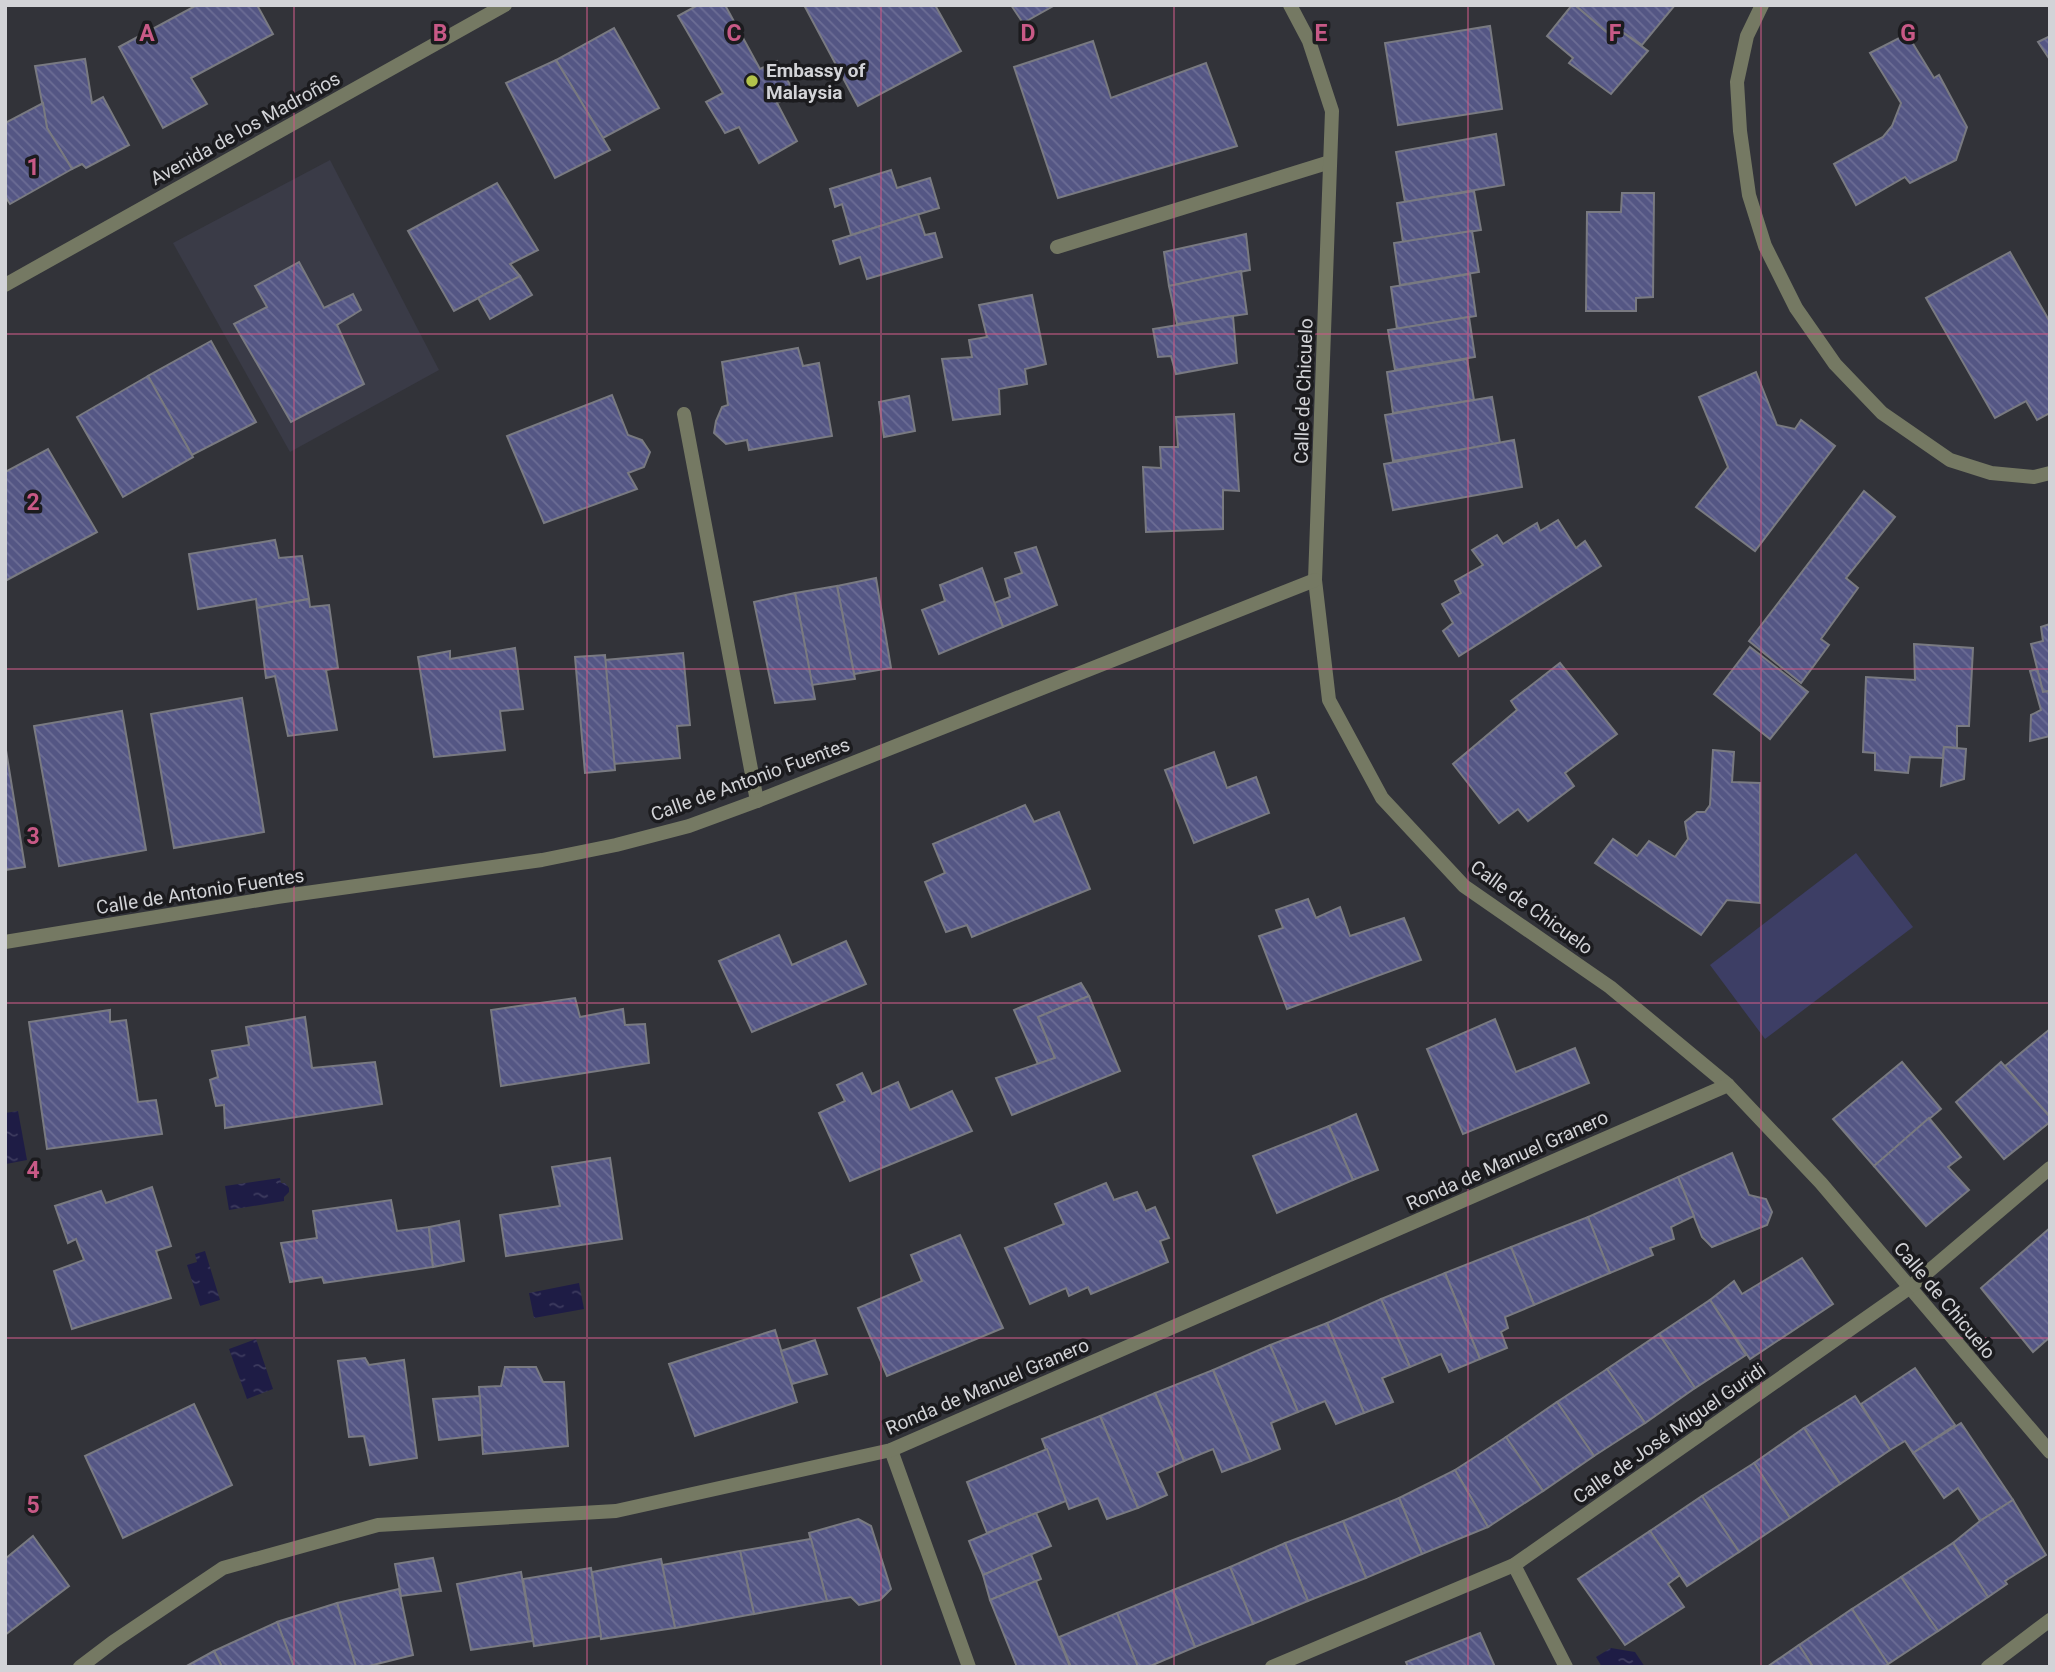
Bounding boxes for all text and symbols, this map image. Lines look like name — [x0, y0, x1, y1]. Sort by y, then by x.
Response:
text: A — [139, 20, 155, 47]
text: B — [433, 20, 447, 47]
text: C — [726, 20, 742, 47]
text: D — [1021, 20, 1035, 47]
text: E — [1315, 20, 1328, 47]
text: F — [1609, 20, 1622, 47]
text: G — [1900, 20, 1916, 47]
place label: Embassy of Malaysia — [766, 59, 866, 104]
street label: Avenida de los Madroños — [146, 67, 344, 190]
marker: Embassy of Malaysia — [744, 73, 760, 89]
text: 1 — [26, 154, 40, 181]
street label: Calle de Chicuelo — [1289, 318, 1318, 464]
text: 2 — [26, 489, 40, 516]
street label: Calle de Antonio Fuentes — [648, 733, 853, 826]
text: 3 — [26, 823, 40, 850]
street label: Calle de Chicuelo — [1466, 855, 1597, 960]
street label: Calle de Antonio Fuentes — [95, 864, 306, 919]
street label: Ronda de Manuel Granero — [1403, 1105, 1612, 1215]
text: 4 — [26, 1157, 40, 1184]
street label: Calle de Chicuelo — [1889, 1237, 2000, 1363]
street label: Ronda de Manuel Granero — [882, 1333, 1092, 1440]
street label: Calle de José Miguel Guridi — [1569, 1358, 1770, 1509]
text: 5 — [26, 1492, 40, 1519]

